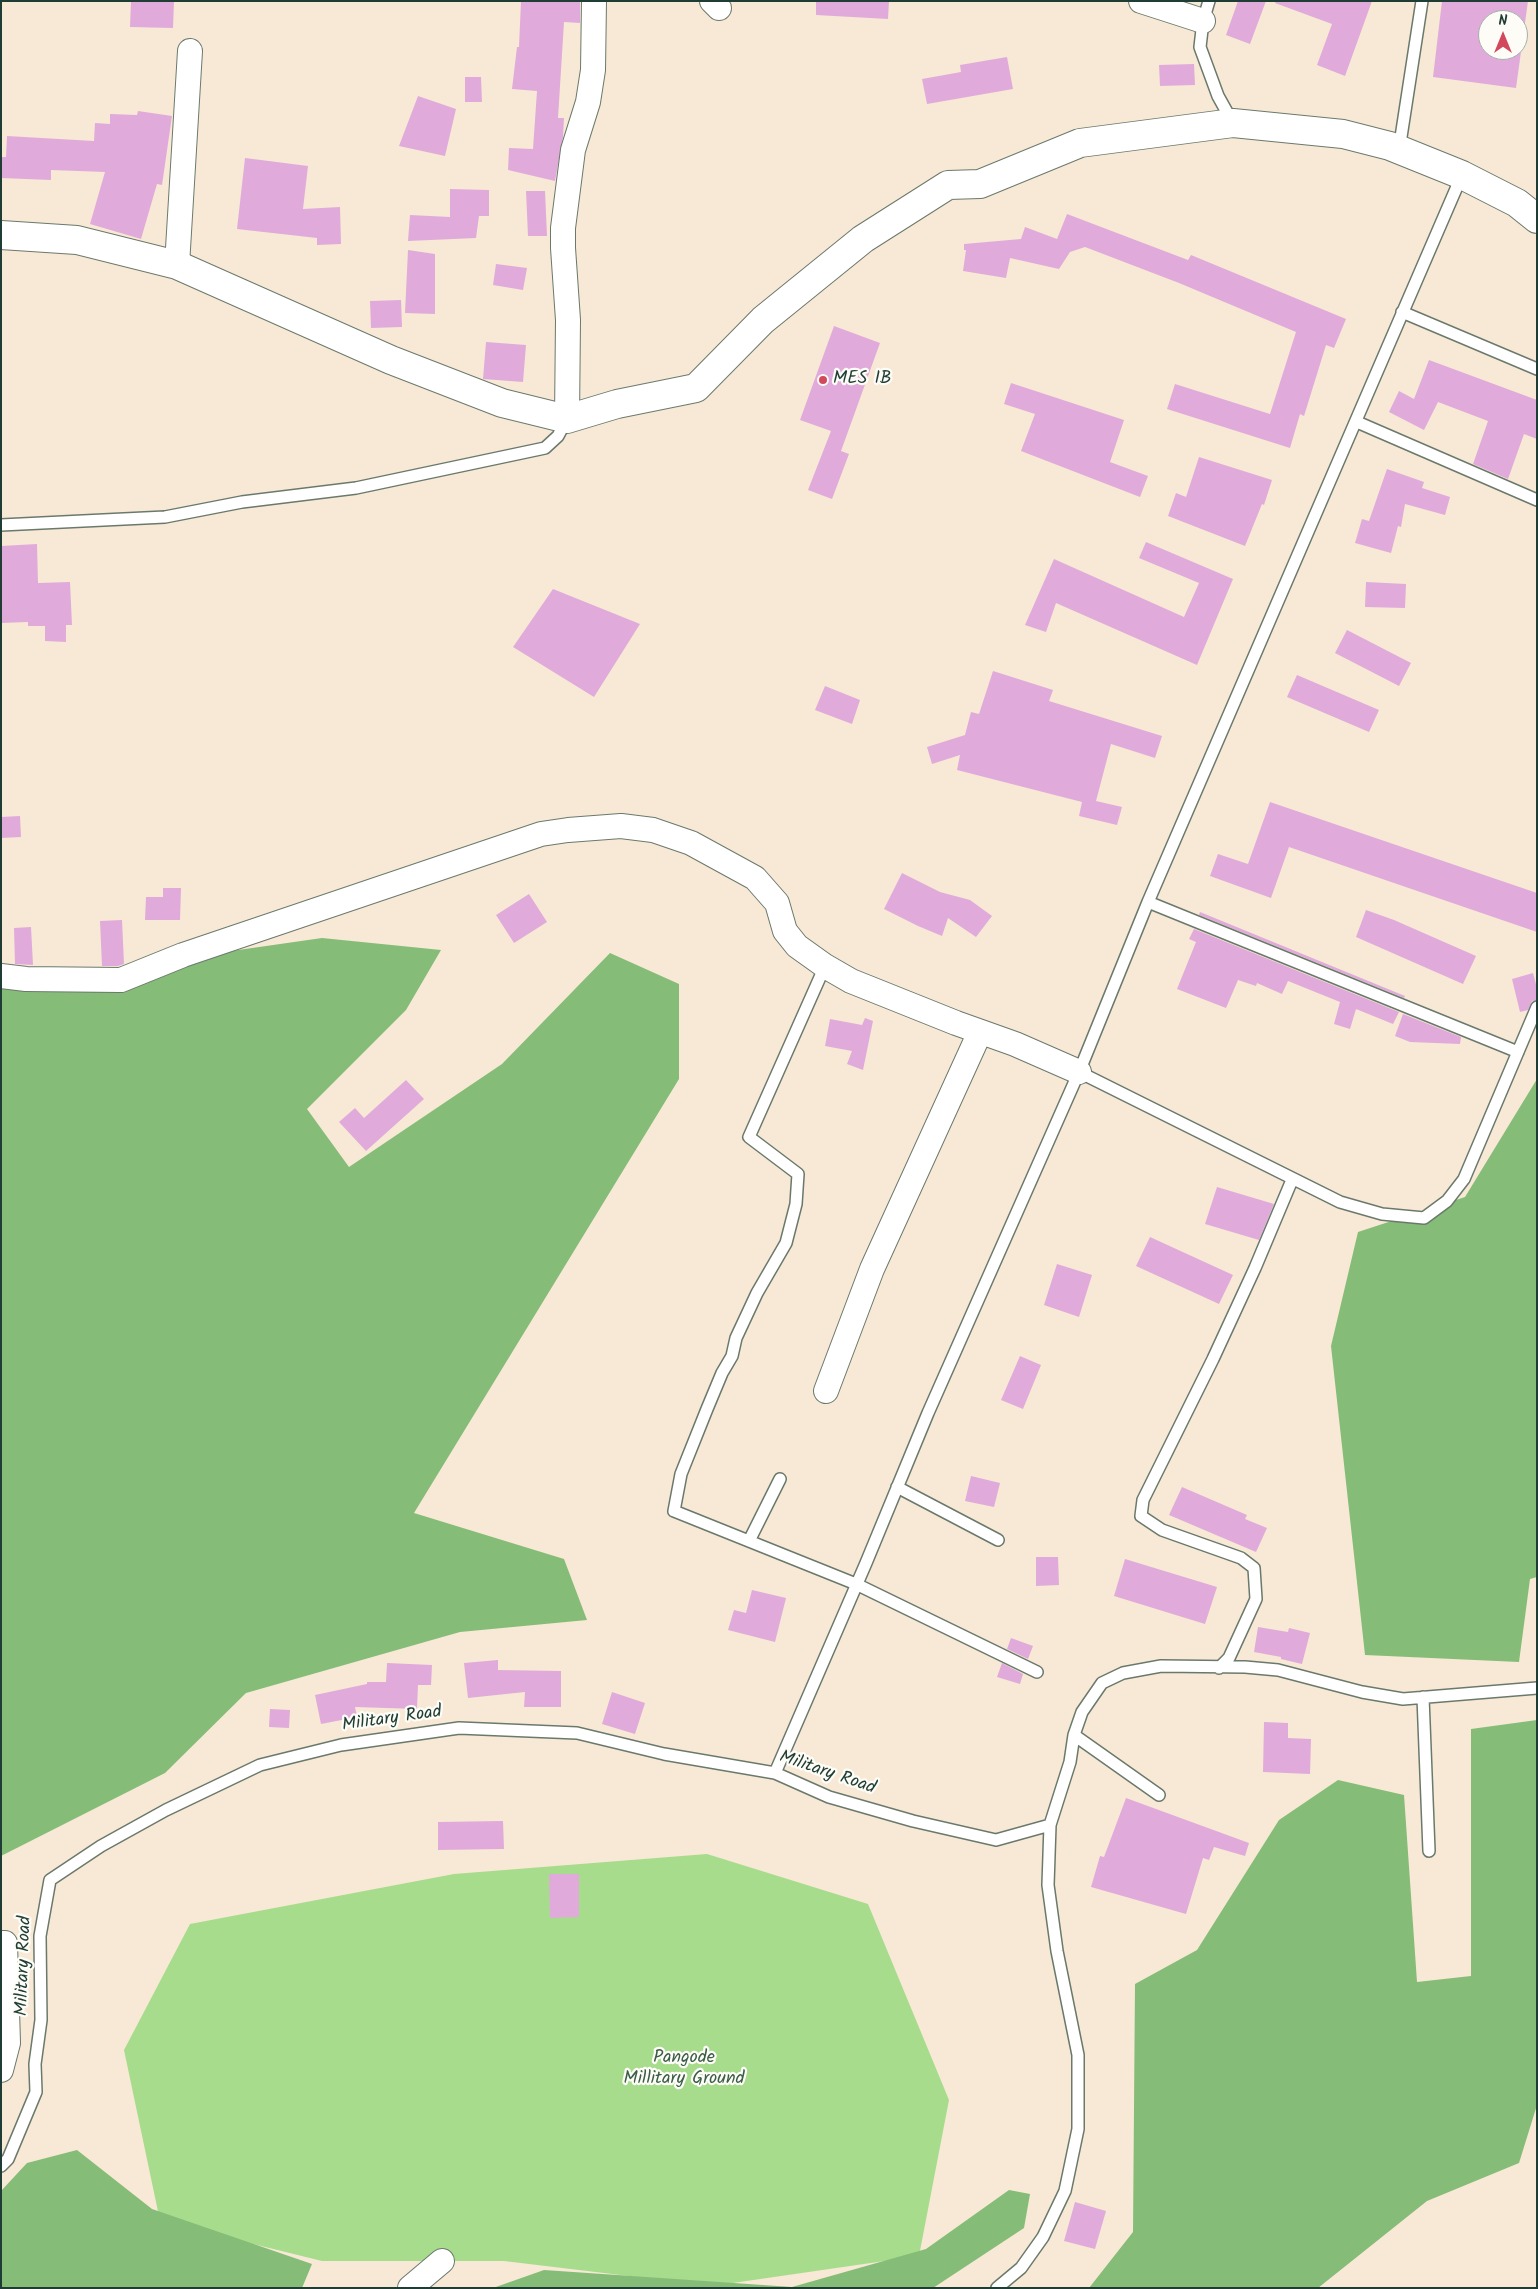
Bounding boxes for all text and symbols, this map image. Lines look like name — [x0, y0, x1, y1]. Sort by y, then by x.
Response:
north arrow — [1478, 10, 1528, 60]
text: N — [1499, 10, 1507, 32]
place label: MES IB — [833, 369, 892, 391]
marker: MES IB — [817, 374, 829, 386]
street label: Military Road — [341, 1702, 443, 1738]
street label: Military Road — [776, 1747, 878, 1801]
street label: Military Road — [12, 1916, 38, 2016]
park label: Pangode Millitary Ground — [624, 2048, 744, 2090]

